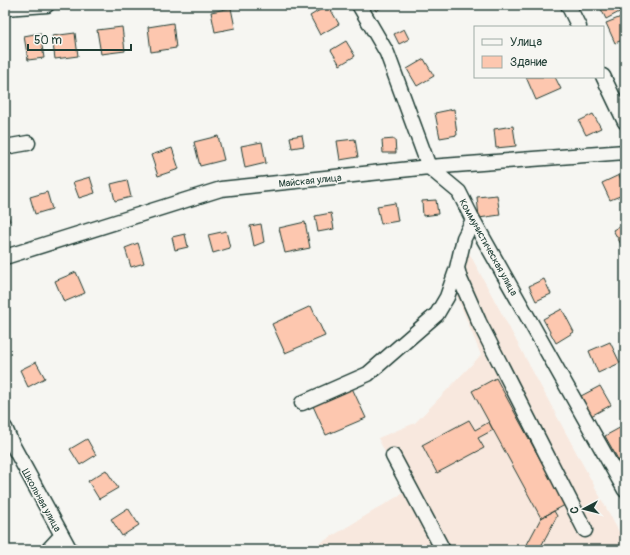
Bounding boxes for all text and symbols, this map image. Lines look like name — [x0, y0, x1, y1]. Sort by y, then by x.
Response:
scale bar — [28, 26, 131, 52]
legend — [474, 26, 604, 78]
text: 50 m — [34, 33, 62, 48]
text: Улица — [510, 35, 542, 50]
text: Здание — [510, 55, 547, 70]
street label: Майская улица — [278, 172, 343, 190]
street label: Коммунистическая улица — [456, 197, 520, 298]
street label: Школьная улица — [19, 467, 64, 534]
north arrow — [564, 489, 604, 529]
text: С — [568, 506, 581, 514]

